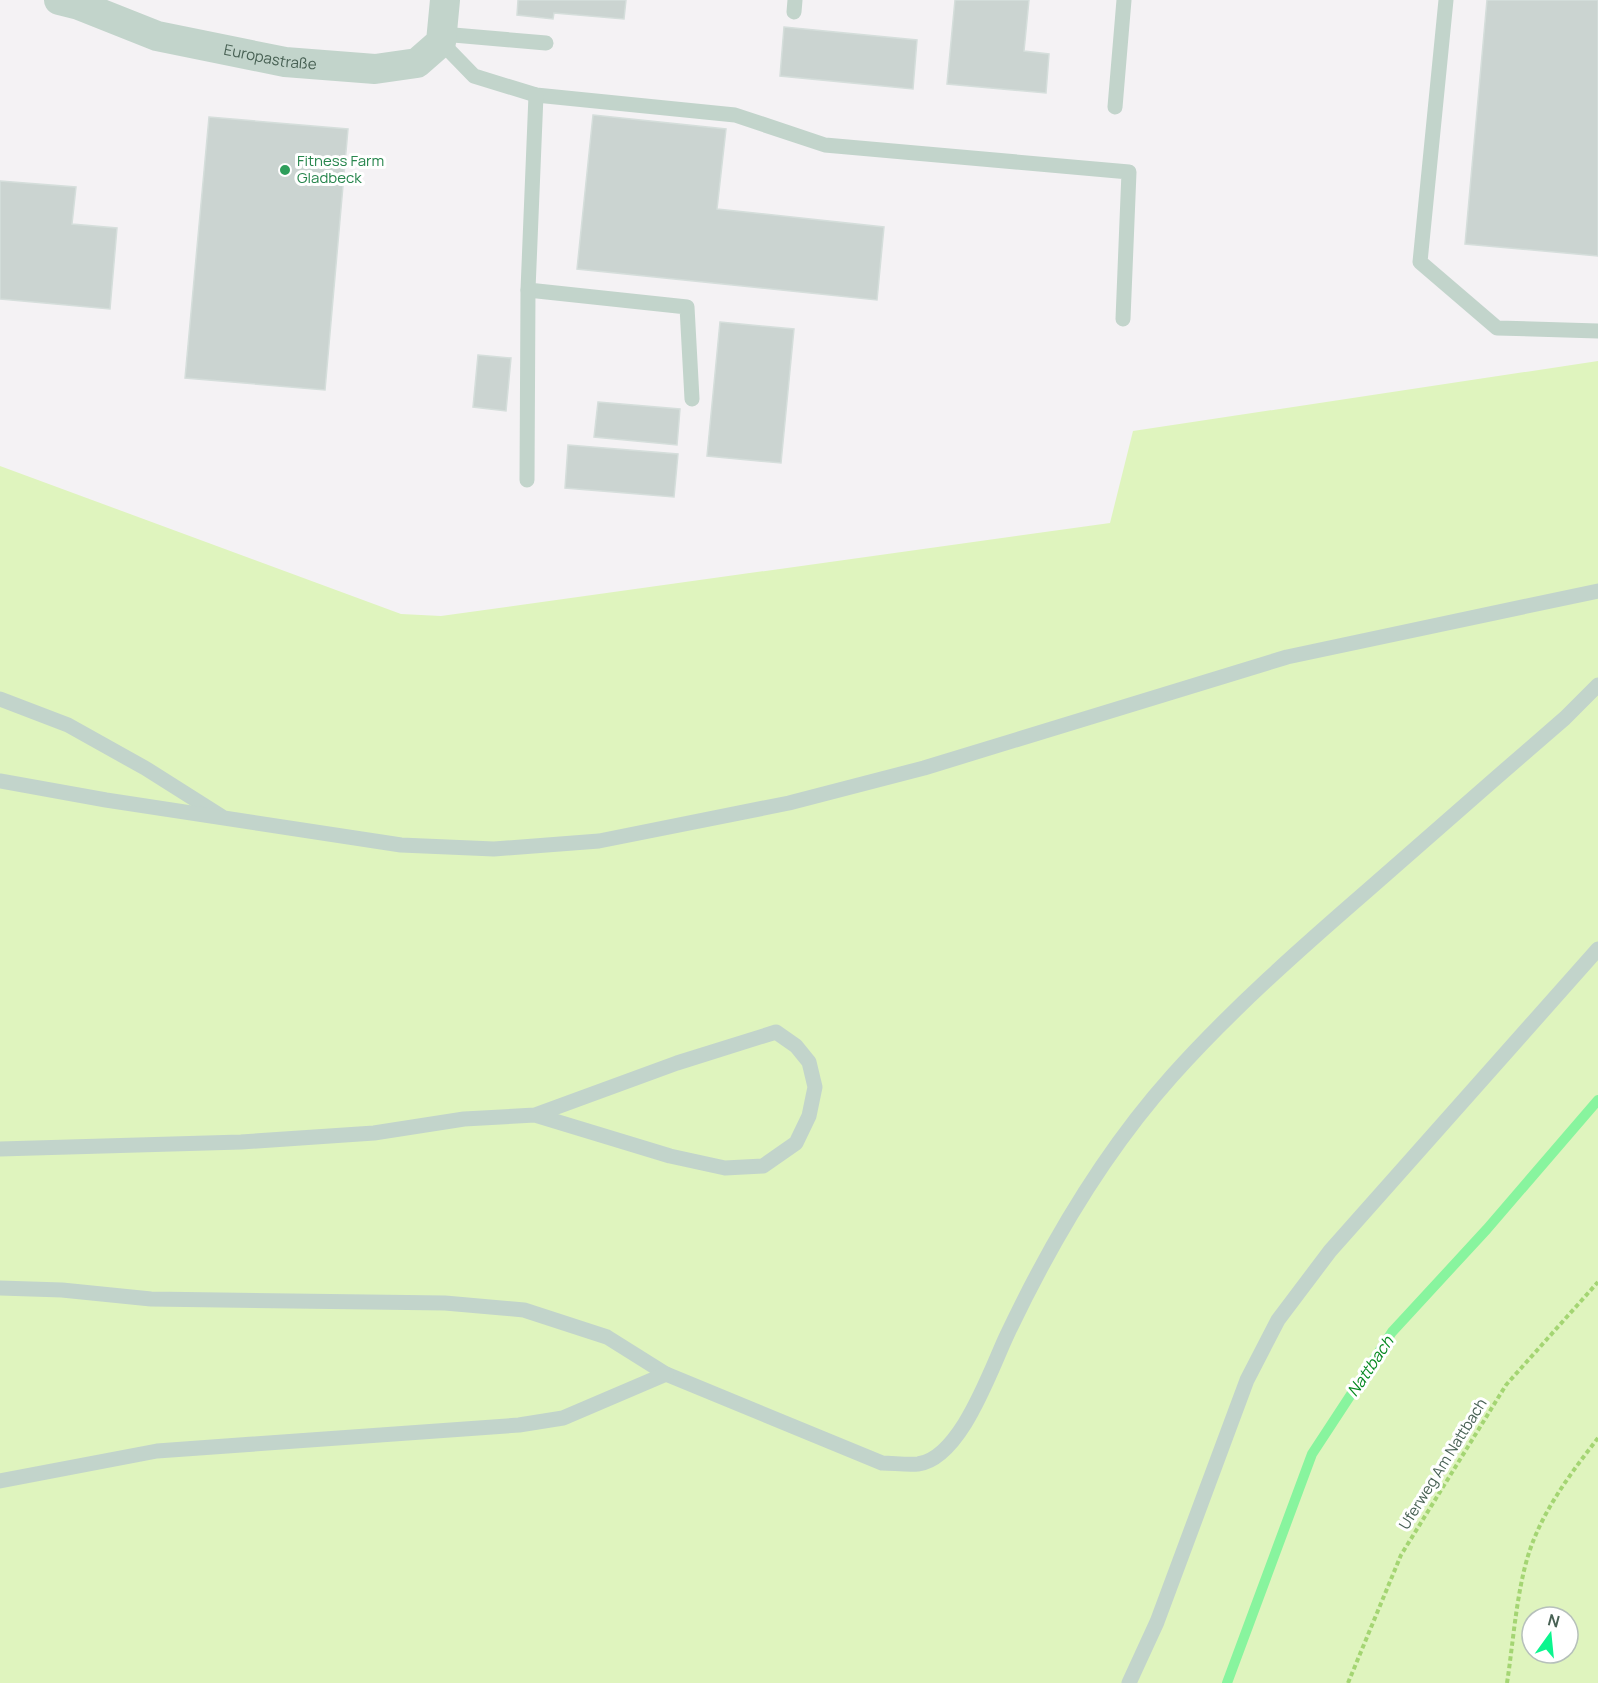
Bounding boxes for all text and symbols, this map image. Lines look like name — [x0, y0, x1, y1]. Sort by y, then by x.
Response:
street label: Europastraße — [222, 39, 318, 74]
place label: Fitness Farm Gladbeck — [297, 150, 384, 188]
marker: Fitness Farm Gladbeck — [278, 163, 292, 177]
water label: Nattbach — [1342, 1331, 1399, 1401]
street label: Uferweg Am Nattbach — [1394, 1394, 1492, 1533]
north arrow — [1520, 1605, 1580, 1665]
text: N — [1545, 1608, 1562, 1633]

